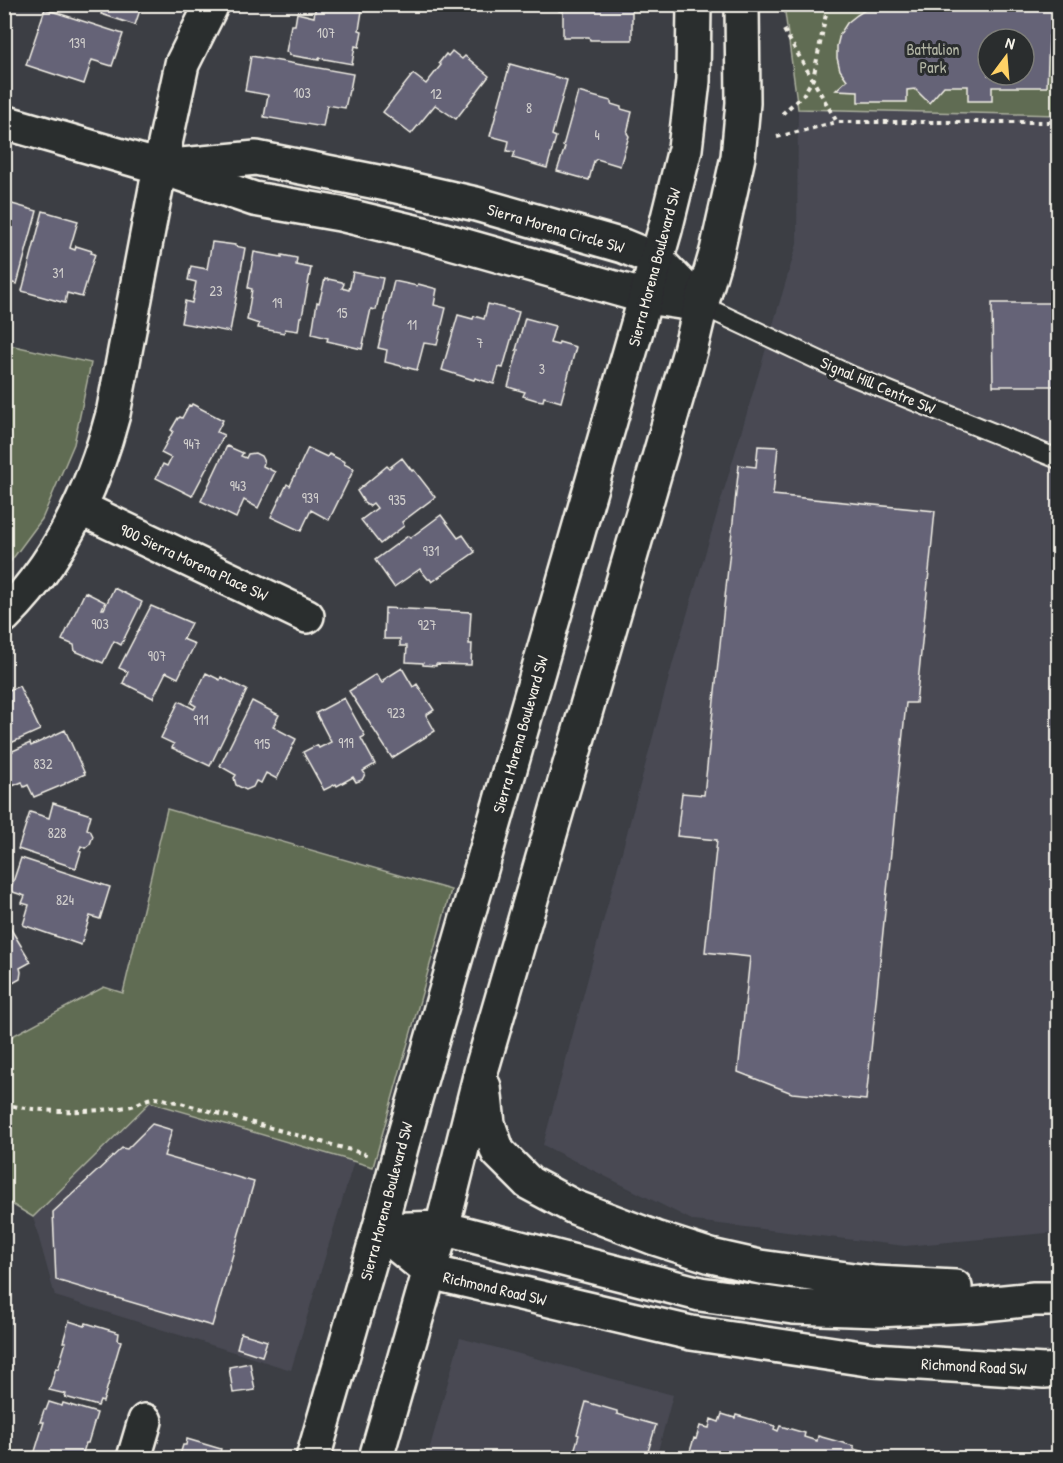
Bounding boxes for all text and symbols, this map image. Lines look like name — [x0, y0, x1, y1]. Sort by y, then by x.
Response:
house number: 107 — [317, 23, 335, 42]
north arrow — [976, 27, 1036, 87]
text: N — [1003, 31, 1018, 54]
house number: 139 — [69, 33, 85, 52]
park label: Battalion Park — [906, 38, 960, 78]
house number: 103 — [293, 83, 311, 102]
house number: 12 — [430, 84, 442, 103]
house number: 8 — [526, 98, 532, 117]
house number: 4 — [594, 125, 600, 144]
street label: Sierra Morena Boulevard SW — [622, 185, 686, 348]
street label: Sierra Morena Circle SW — [485, 198, 627, 258]
house number: 31 — [52, 263, 64, 282]
house number: 23 — [210, 281, 222, 300]
house number: 19 — [272, 293, 282, 312]
house number: 15 — [336, 303, 348, 322]
house number: 11 — [407, 315, 417, 334]
house number: 7 — [477, 333, 484, 352]
street label: Signal Hill Centre SW — [817, 351, 939, 419]
house number: 3 — [539, 359, 545, 378]
house number: 947 — [183, 434, 201, 453]
house number: 943 — [230, 476, 246, 495]
house number: 939 — [302, 488, 318, 507]
house number: 935 — [388, 490, 406, 509]
street label: 900 Sierra Morena Place SW — [116, 518, 272, 606]
house number: 931 — [423, 541, 439, 560]
house number: 903 — [91, 614, 109, 633]
house number: 927 — [418, 615, 436, 634]
house number: 907 — [148, 646, 166, 665]
street label: Sierra Morena Boulevard SW — [487, 653, 553, 815]
house number: 923 — [387, 703, 405, 722]
house number: 911 — [193, 710, 209, 729]
house number: 919 — [338, 733, 354, 752]
house number: 915 — [254, 734, 270, 753]
house number: 832 — [34, 754, 53, 773]
house number: 828 — [48, 823, 66, 842]
house number: 824 — [56, 890, 74, 909]
street label: Sierra Morena Boulevard SW — [354, 1119, 418, 1282]
street label: Richmond Road SW — [441, 1265, 549, 1311]
street label: Richmond Road SW — [921, 1352, 1027, 1380]

